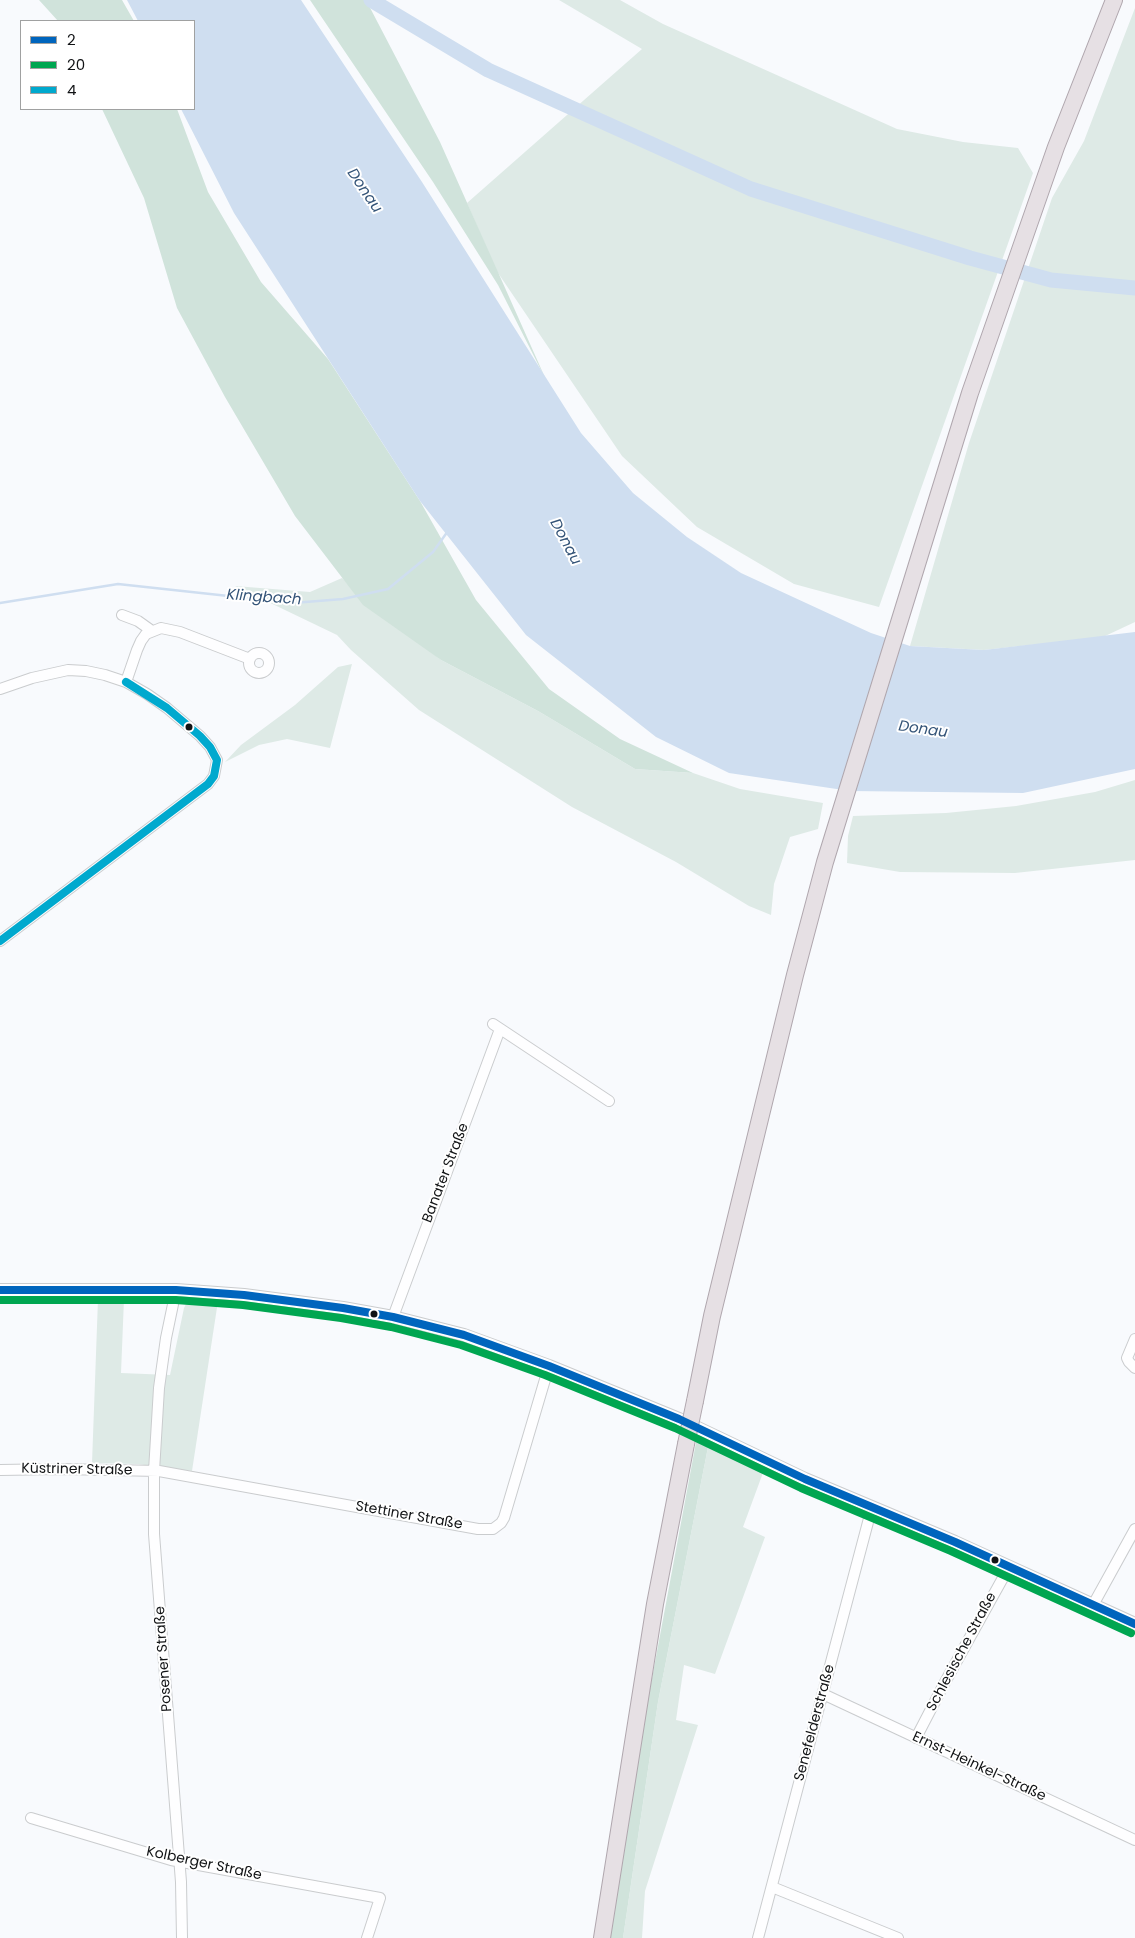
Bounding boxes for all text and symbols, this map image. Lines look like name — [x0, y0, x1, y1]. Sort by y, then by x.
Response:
legend — [20, 20, 195, 110]
text: 2 — [67, 29, 76, 50]
text: 20 — [67, 54, 85, 75]
text: 4 — [67, 79, 76, 100]
water label: Donau — [343, 165, 385, 217]
water label: Donau — [545, 516, 585, 568]
water label: Klingbach — [226, 586, 302, 610]
water label: Donau — [897, 718, 949, 742]
unlabelled marker — [184, 722, 194, 732]
street label: Banater Straße — [419, 1121, 473, 1225]
unlabelled marker — [369, 1309, 379, 1319]
street label: Küstriner Straße — [21, 1461, 133, 1479]
street label: Stettiner Straße — [354, 1498, 464, 1534]
unlabelled marker — [990, 1555, 1000, 1565]
street label: Schlesische Straße — [924, 1590, 1000, 1714]
street label: Posener Straße — [152, 1606, 176, 1712]
street label: Senefelderstraße — [791, 1663, 839, 1783]
street label: Ernst-Heinkel-Straße — [910, 1729, 1048, 1805]
street label: Kolberger Straße — [145, 1844, 263, 1884]

